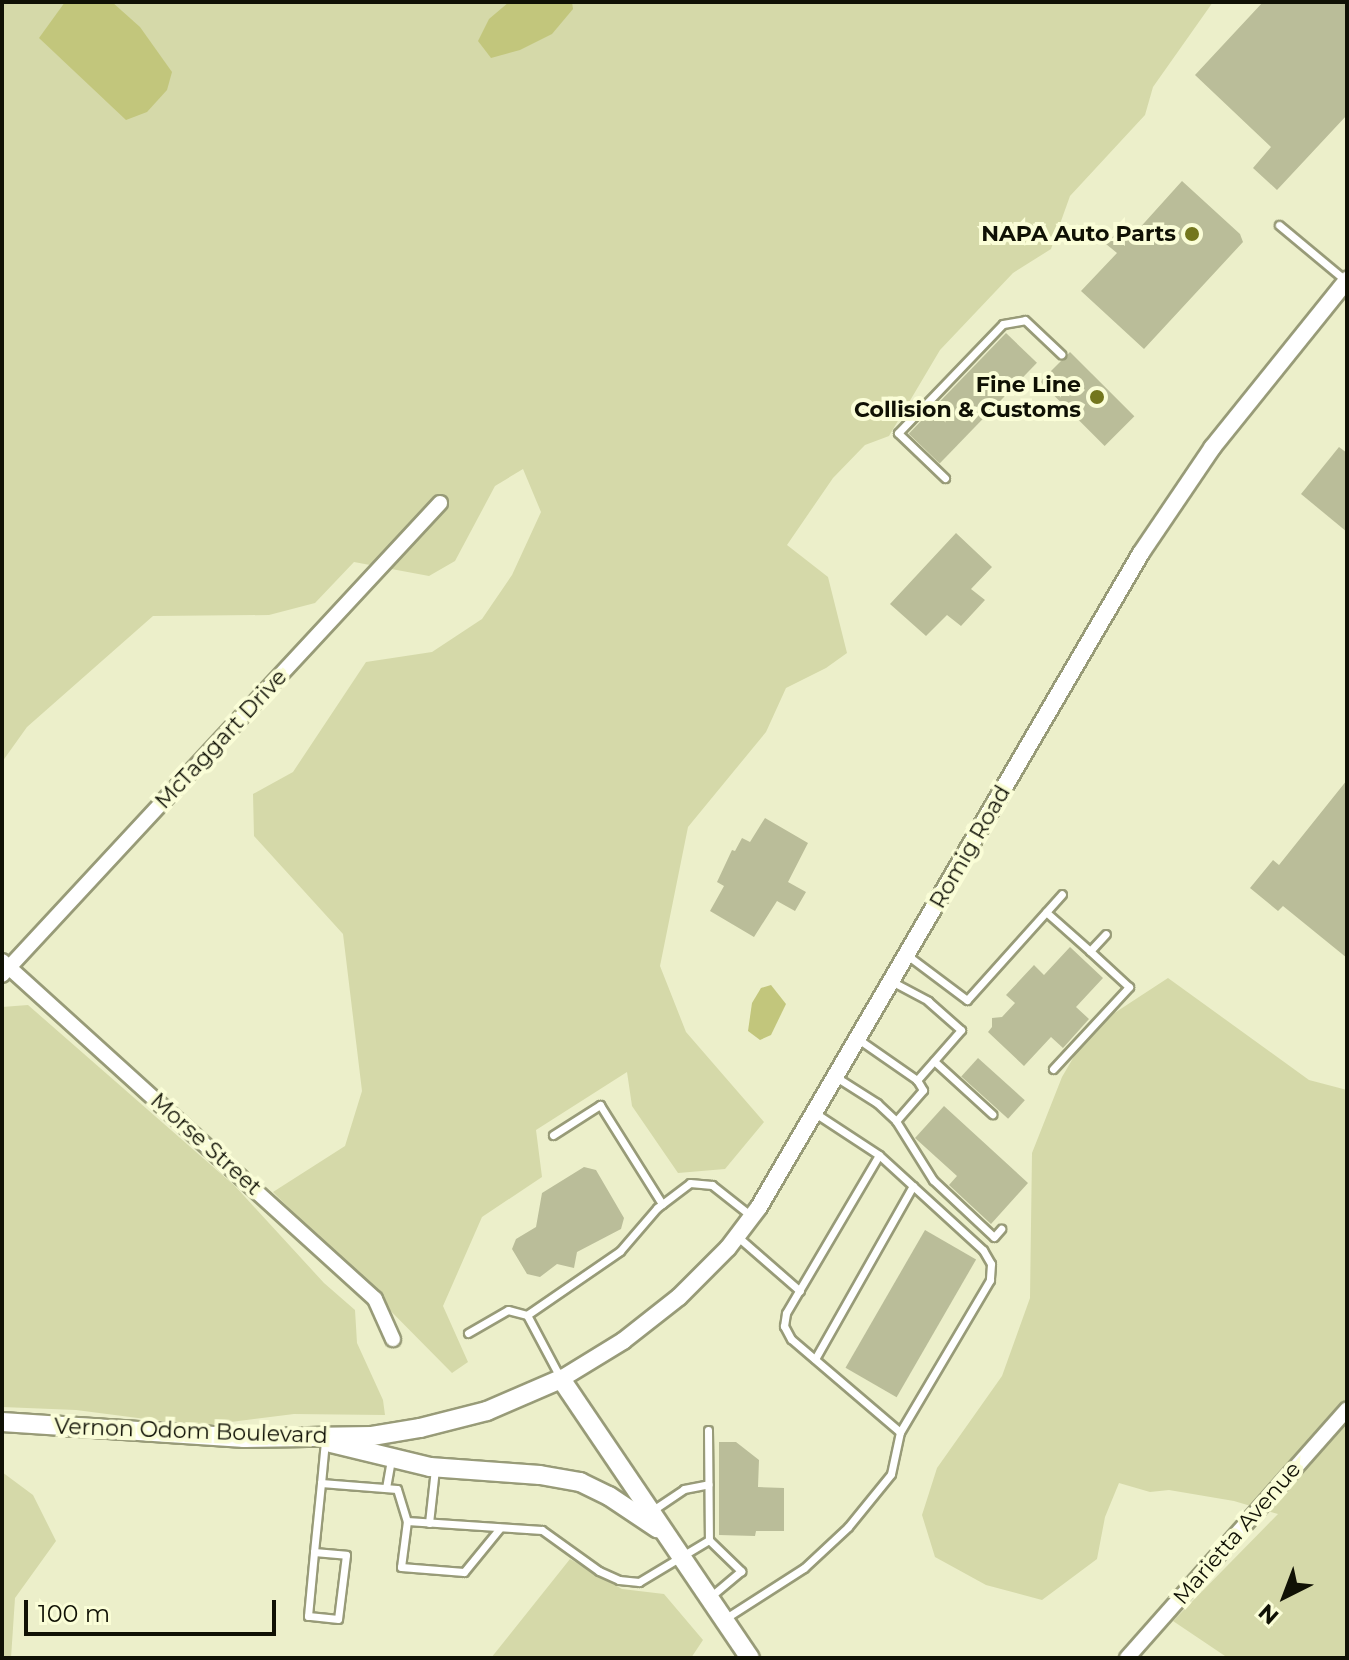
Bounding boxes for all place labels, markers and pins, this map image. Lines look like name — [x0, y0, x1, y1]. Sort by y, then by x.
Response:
place label: NAPA Auto Parts — [981, 221, 1176, 247]
marker: NAPA Auto Parts — [1183, 225, 1201, 243]
place label: Fine Line Collision & Customs — [854, 371, 1081, 422]
marker: Fine Line Collision & Customs — [1088, 388, 1106, 406]

